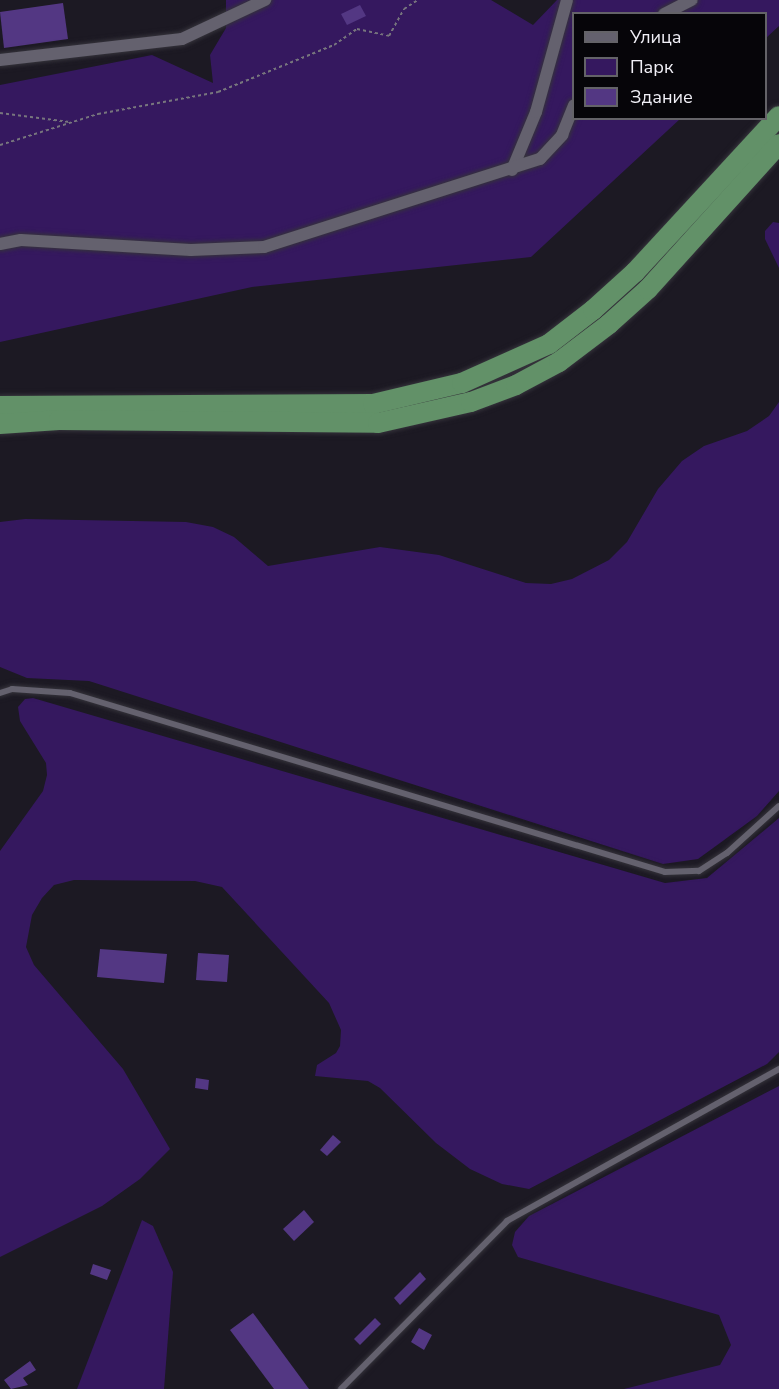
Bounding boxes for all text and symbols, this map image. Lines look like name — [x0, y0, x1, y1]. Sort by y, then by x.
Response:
legend — [572, 12, 767, 120]
text: Улица — [630, 25, 681, 49]
text: Парк — [630, 55, 673, 79]
text: Здание — [630, 85, 693, 109]

